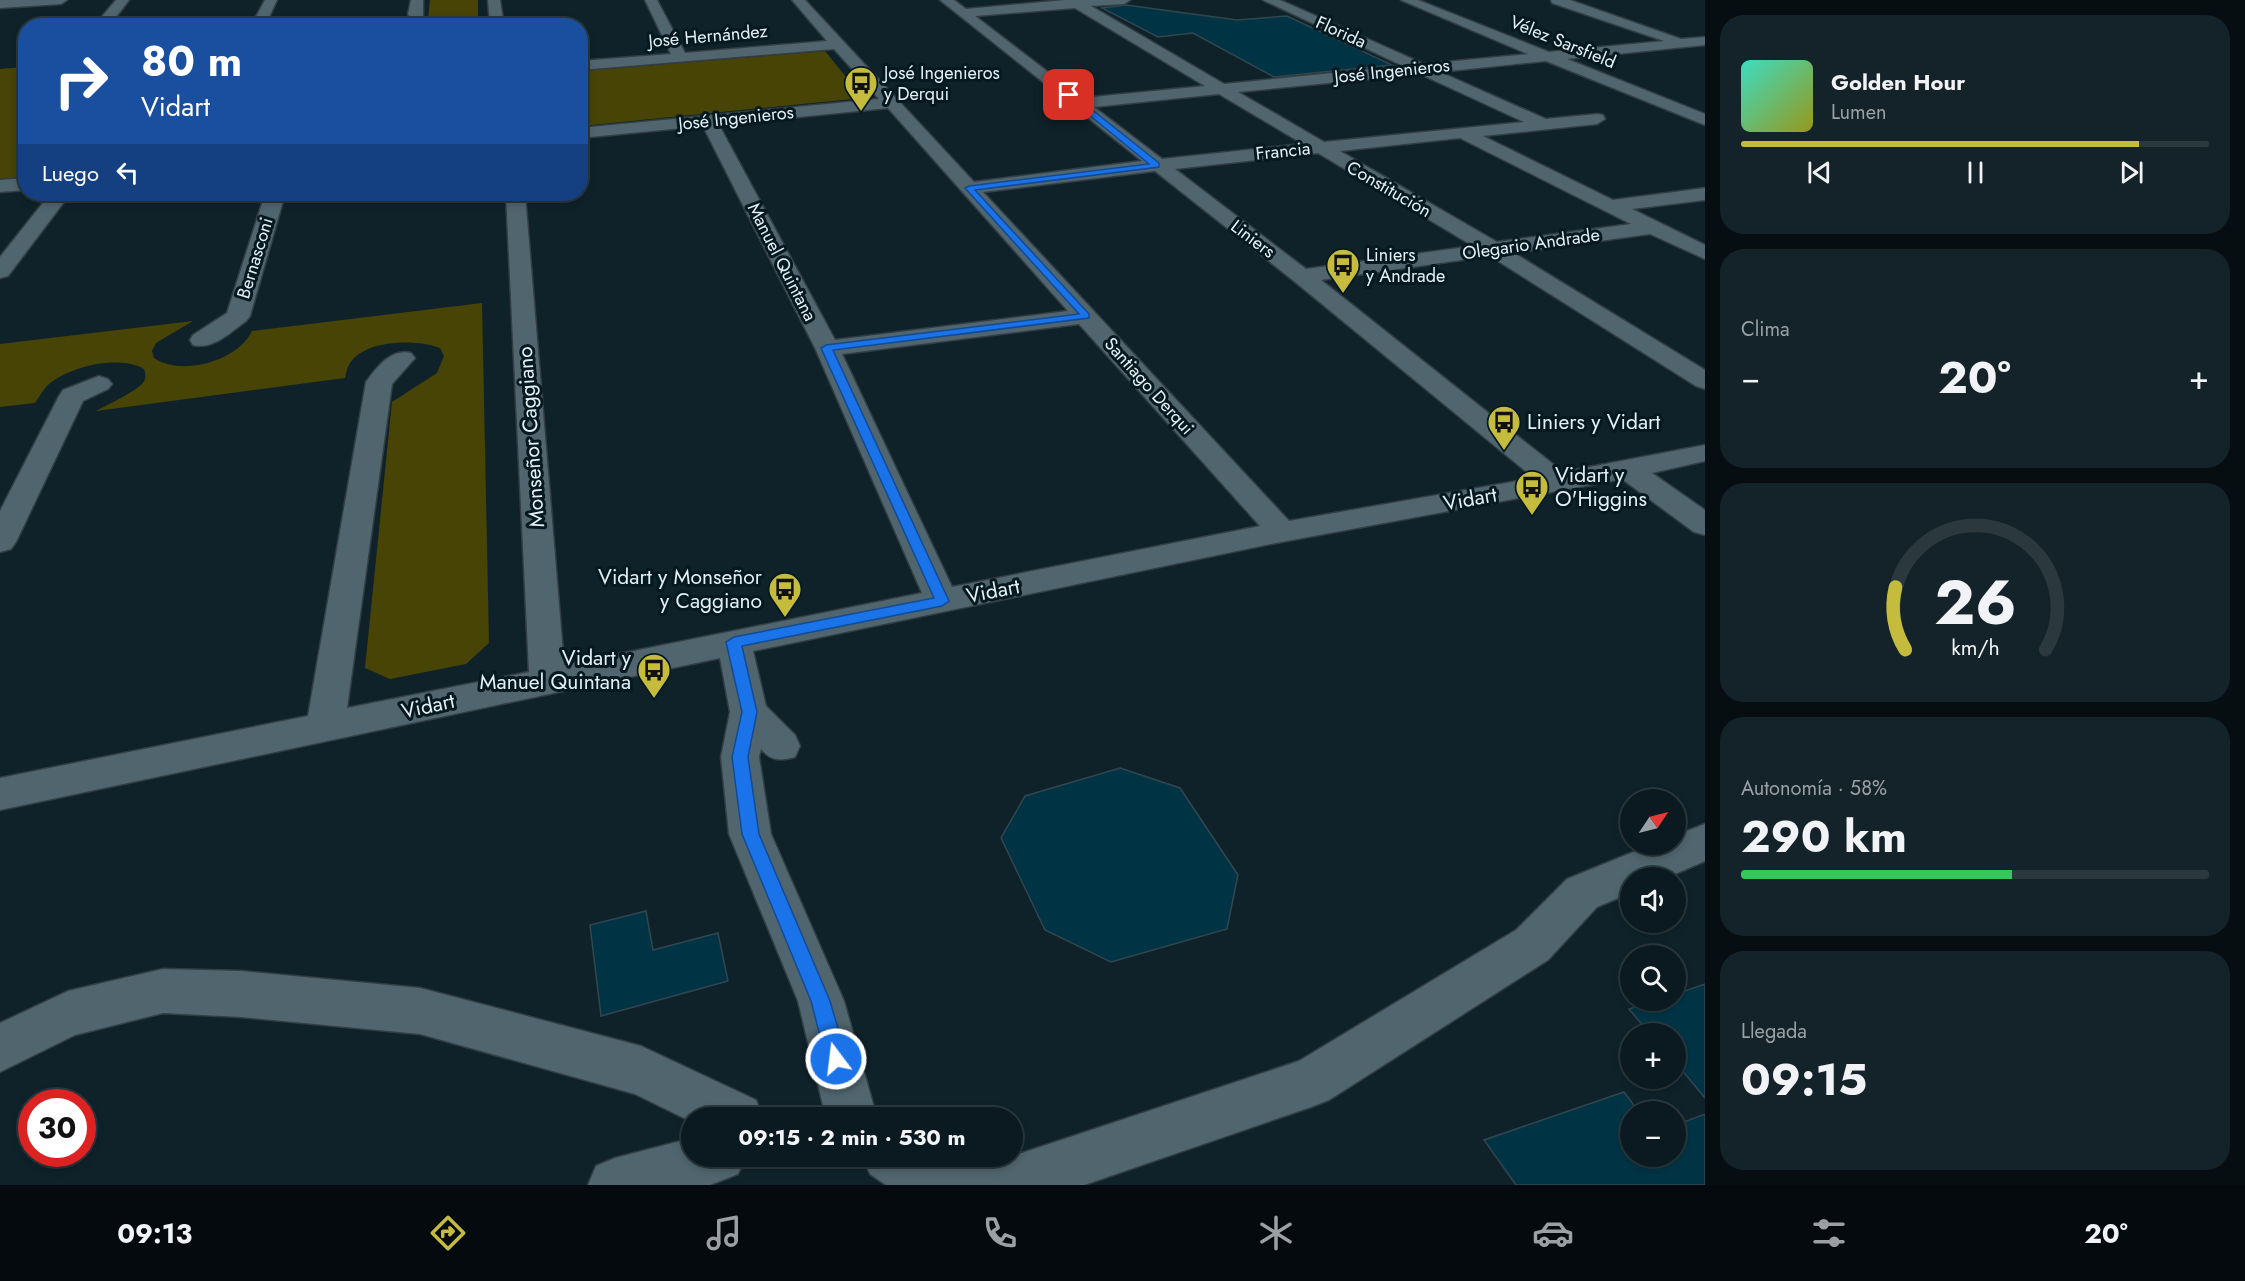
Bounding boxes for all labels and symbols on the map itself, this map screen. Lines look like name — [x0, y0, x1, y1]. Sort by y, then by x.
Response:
street label: Florida — [1312, 9, 1370, 55]
street label: Vélez Sarsfield — [1506, 9, 1620, 75]
street label: José Hernández — [645, 18, 769, 54]
street label: José Ingenieros — [1331, 52, 1451, 90]
place label: José Ingenieros y Derqui — [882, 60, 1000, 107]
bus stop icon: José Ingenieros y Derqui — [843, 65, 879, 112]
pin — [1043, 69, 1094, 120]
street label: José Ingenieros — [675, 99, 795, 137]
street label: Francia — [1254, 135, 1312, 167]
street label: Constitución — [1342, 154, 1436, 224]
street label: Manuel Quintana — [741, 198, 823, 326]
street label: Bernasconi — [230, 214, 280, 302]
street label: Liniers — [1225, 214, 1281, 264]
street label: Olegario Andrade — [1461, 221, 1601, 267]
place label: Liniers y Andrade — [1366, 242, 1445, 289]
bus stop icon: Liniers y Andrade — [1325, 247, 1361, 294]
street label: Santiago Derqui — [1098, 332, 1200, 440]
street label: Monseñor Caggiano — [510, 346, 552, 528]
bus stop icon: Liniers y Vidart — [1486, 404, 1522, 451]
place label: Liniers y Vidart — [1527, 407, 1660, 437]
place label: Vidart y O'Higgins — [1555, 460, 1647, 514]
bus stop icon: Vidart y O'Higgins — [1514, 469, 1550, 516]
street label: Vidart — [1441, 480, 1499, 518]
place label: Vidart y Monseñor y Caggiano — [598, 562, 763, 616]
bus stop icon: Vidart y Monseñor y Caggiano — [767, 571, 803, 618]
street label: Vidart — [964, 571, 1022, 611]
place label: Vidart y Manuel Quintana — [480, 643, 632, 697]
bus stop icon: Vidart y Manuel Quintana — [636, 652, 672, 699]
street label: Vidart — [399, 686, 457, 726]
north arrow — [1620, 789, 1686, 855]
position arrow — [804, 1027, 868, 1091]
speed limit sign: 30 — [18, 1089, 96, 1167]

